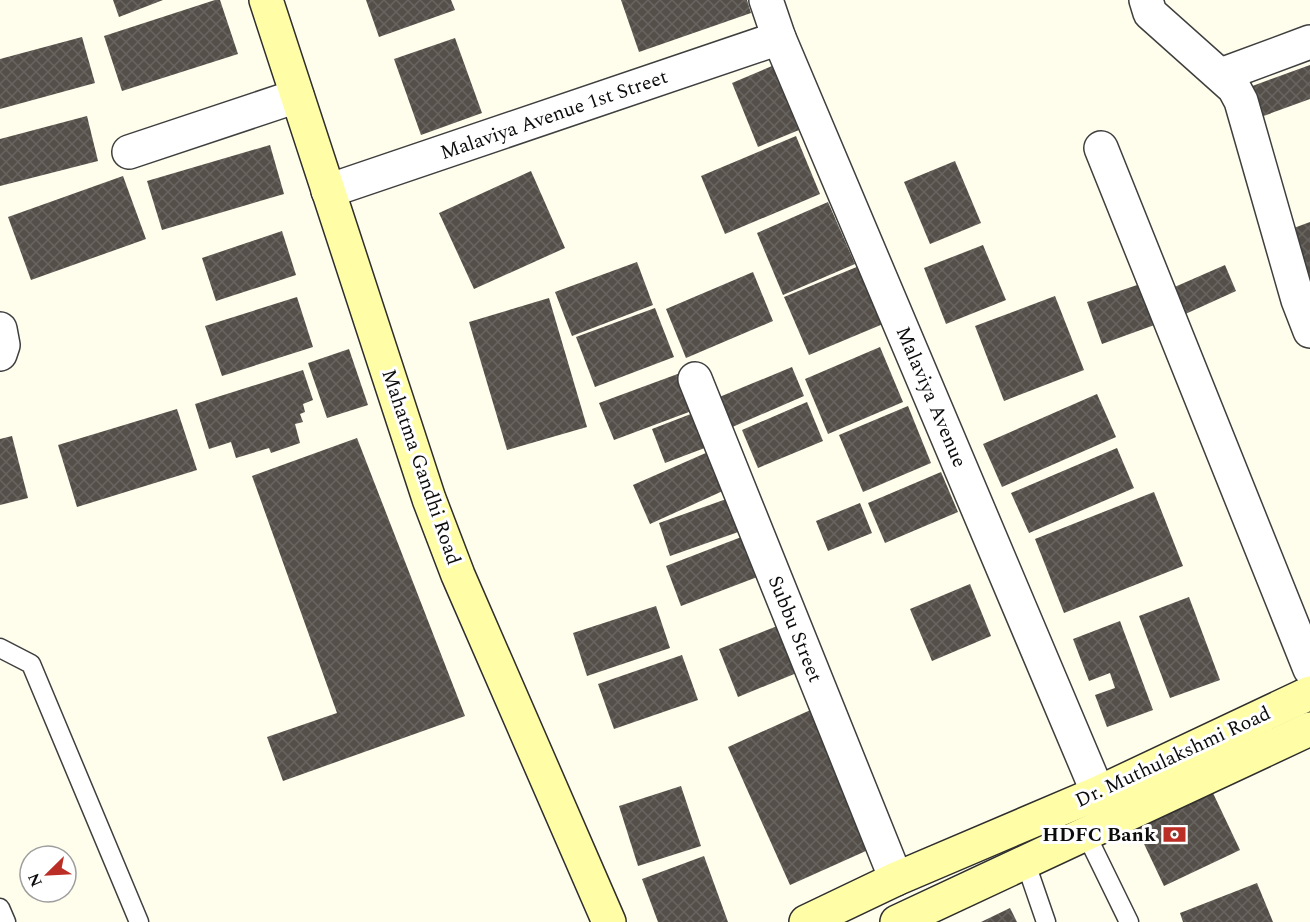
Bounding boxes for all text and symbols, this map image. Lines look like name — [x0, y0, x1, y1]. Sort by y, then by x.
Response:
street label: Malaviya Avenue 1st Street — [436, 62, 672, 168]
street label: Malaviya Avenue — [888, 322, 974, 472]
street label: Mahatma Gandhi Road — [373, 365, 469, 569]
street label: Subbu Street — [760, 571, 830, 687]
street label: Dr. Muthulakshmi Road — [1070, 698, 1276, 816]
place label: HDFC Bank — [1042, 820, 1156, 850]
bank icon: HDFC Bank — [1161, 822, 1187, 848]
north arrow — [18, 844, 78, 904]
text: N — [22, 869, 49, 891]

